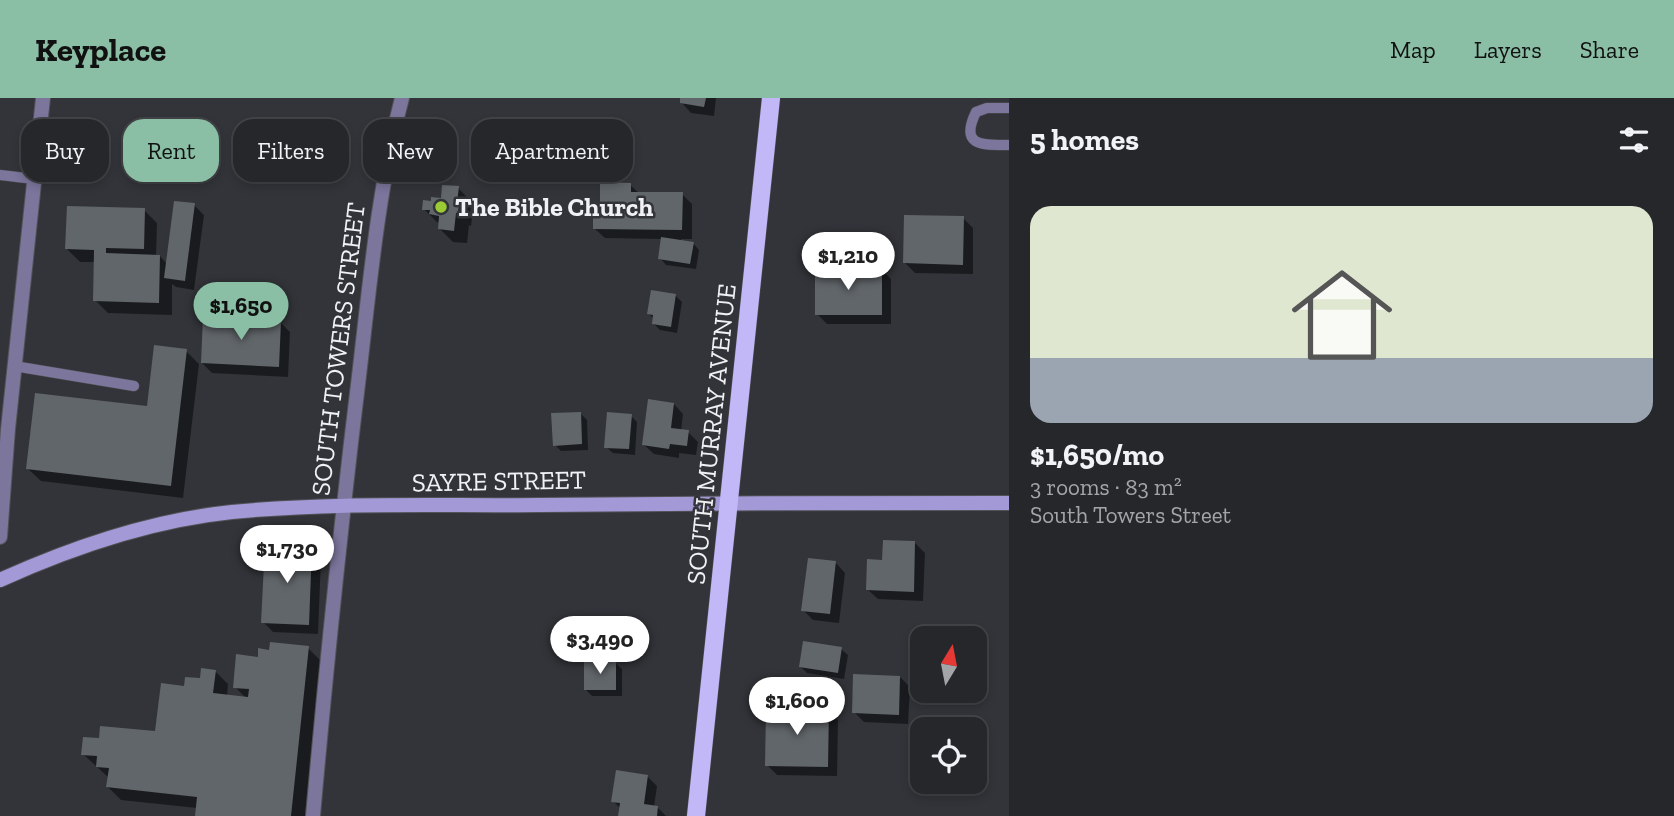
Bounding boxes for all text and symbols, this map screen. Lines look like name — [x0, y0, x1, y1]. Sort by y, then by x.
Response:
text: Keyplace — [35, 30, 166, 69]
text: Map — [1390, 35, 1436, 64]
text: Layers — [1474, 35, 1542, 64]
text: Share — [1580, 35, 1639, 64]
chip: Buy — [21, 119, 109, 182]
chip: Rent — [123, 119, 219, 182]
chip: Filters — [233, 119, 349, 182]
chip: New — [363, 119, 457, 182]
chip: Apartment — [471, 119, 633, 182]
icon: filters — [1615, 121, 1653, 159]
text: 5 homes — [1030, 122, 1139, 158]
place label: The Bible Church — [455, 191, 653, 223]
marker: The Bible Church — [433, 199, 449, 215]
street label: SOUTH TOWERS STREET — [304, 201, 372, 497]
pin: $1,210 — [791, 232, 905, 292]
text: $1,210 — [818, 241, 878, 269]
icon: home — [1279, 252, 1405, 378]
pin: $1,650 — [184, 282, 298, 342]
street label: SOUTH MURRAY AVENUE — [679, 282, 743, 586]
text: $1,650 — [210, 291, 272, 319]
text: $1,650/mo — [1030, 437, 1164, 473]
street label: SAYRE STREET — [412, 463, 586, 499]
text: 3 rooms · 83 m² — [1030, 473, 1182, 501]
text: South Towers Street — [1030, 501, 1231, 529]
pin: $1,730 — [230, 526, 344, 585]
text: $1,730 — [256, 534, 318, 562]
pin: $3,490 — [543, 616, 657, 676]
text: $3,490 — [566, 625, 634, 653]
north arrow — [910, 626, 987, 704]
map controls — [910, 626, 987, 794]
pin: $1,600 — [740, 678, 854, 737]
text: $1,600 — [765, 686, 829, 714]
button: locate — [910, 717, 987, 794]

